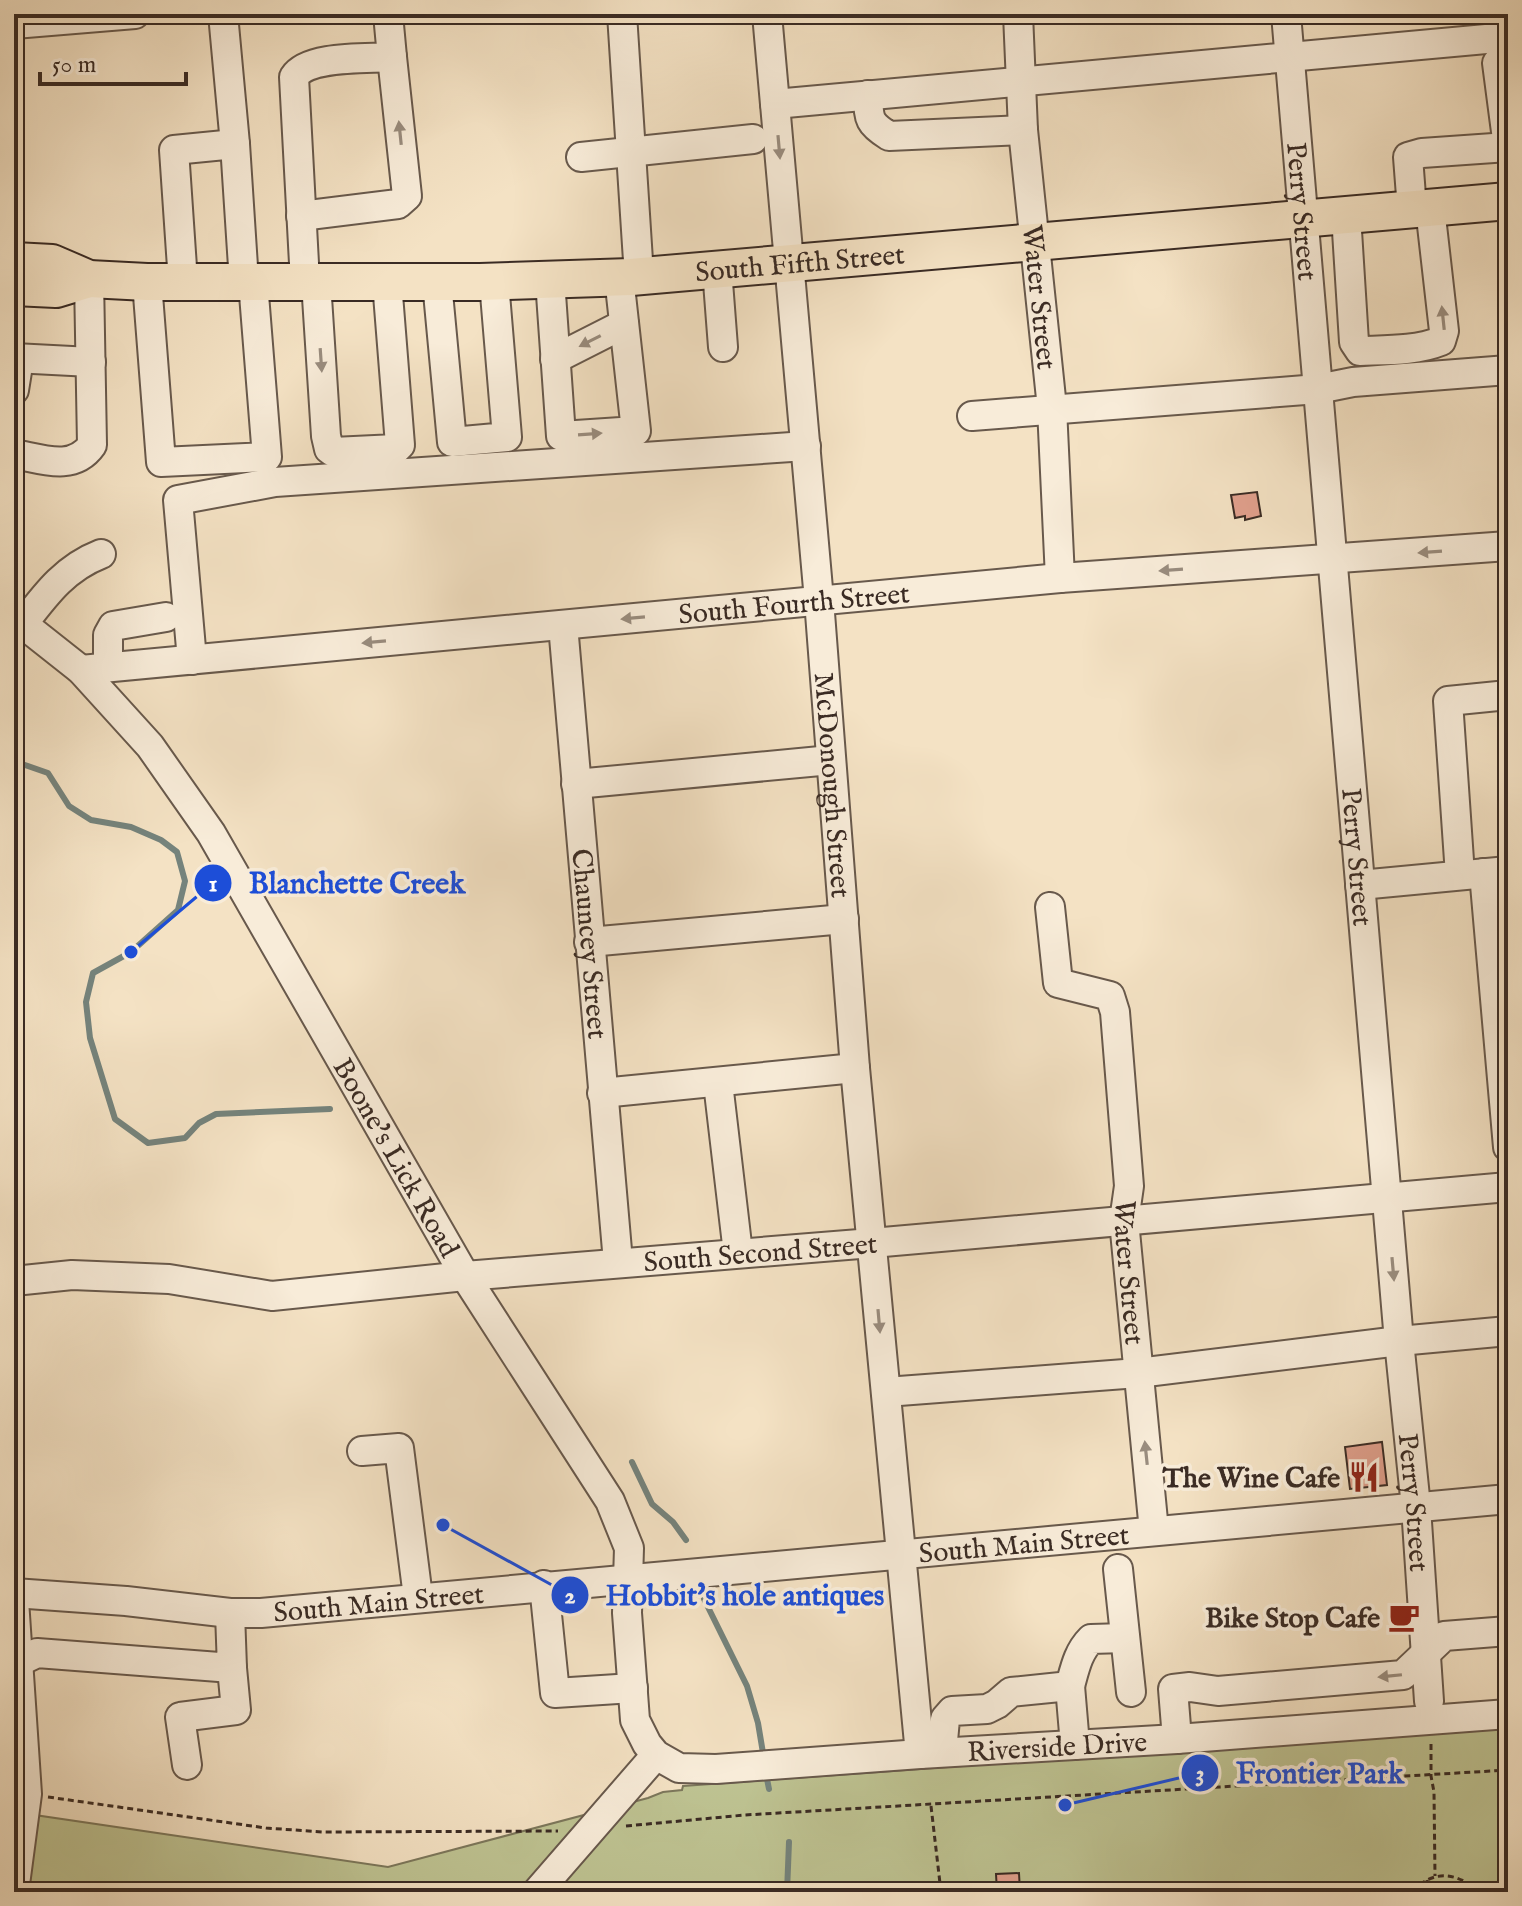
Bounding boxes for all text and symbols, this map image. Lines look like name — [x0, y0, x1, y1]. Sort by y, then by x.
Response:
scale bar — [40, 36, 186, 86]
text: 50 m — [52, 50, 96, 81]
one-way arrow — [394, 120, 407, 145]
one-way arrow — [772, 135, 785, 160]
street label: Perry Street — [1277, 141, 1324, 282]
street label: Water Street — [1013, 223, 1063, 372]
street label: South Fifth Street — [694, 238, 907, 291]
one-way arrow — [1436, 305, 1449, 330]
one-way arrow — [579, 334, 601, 348]
one-way arrow — [315, 348, 328, 373]
one-way arrow — [578, 427, 603, 440]
one-way arrow — [1417, 546, 1442, 559]
one-way arrow — [1158, 564, 1183, 577]
street label: South Fourth Street — [677, 577, 912, 634]
one-way arrow — [620, 612, 645, 625]
one-way arrow — [361, 636, 386, 649]
street label: McDonough Street — [805, 671, 857, 900]
street label: Perry Street — [1332, 787, 1379, 928]
street label: Chauncey Street — [562, 847, 614, 1041]
callout: Blanchette Creek — [193, 856, 481, 910]
text: Blanchette Creek — [249, 866, 466, 904]
text: 1 — [209, 869, 218, 900]
street label: Boone's Lick Road — [324, 1053, 466, 1264]
street label: Water Street — [1103, 1197, 1151, 1347]
street label: South Second Street — [642, 1228, 879, 1281]
one-way arrow — [1387, 1257, 1400, 1282]
one-way arrow — [873, 1309, 886, 1334]
street label: Perry Street — [1389, 1432, 1435, 1573]
one-way arrow — [1139, 1440, 1152, 1465]
restaurant icon: The Wine Cafe — [1347, 1460, 1381, 1494]
place label: The Wine Cafe — [1162, 1462, 1340, 1497]
street label: South Main Street — [917, 1519, 1131, 1573]
callout: Hobbit's hole antiques — [550, 1568, 901, 1622]
street label: South Main Street — [272, 1578, 486, 1632]
text: Hobbit's hole antiques — [606, 1578, 884, 1616]
text: 2 — [564, 1581, 576, 1612]
cafe icon: Bike Stop Cafe — [1387, 1600, 1421, 1634]
place label: Bike Stop Cafe — [1205, 1602, 1380, 1637]
one-way arrow — [1377, 1670, 1402, 1683]
street label: Riverside Drive — [966, 1726, 1148, 1771]
callout: Frontier Park — [1180, 1746, 1420, 1800]
text: Frontier Park — [1236, 1756, 1405, 1794]
text: 3 — [1196, 1759, 1204, 1790]

